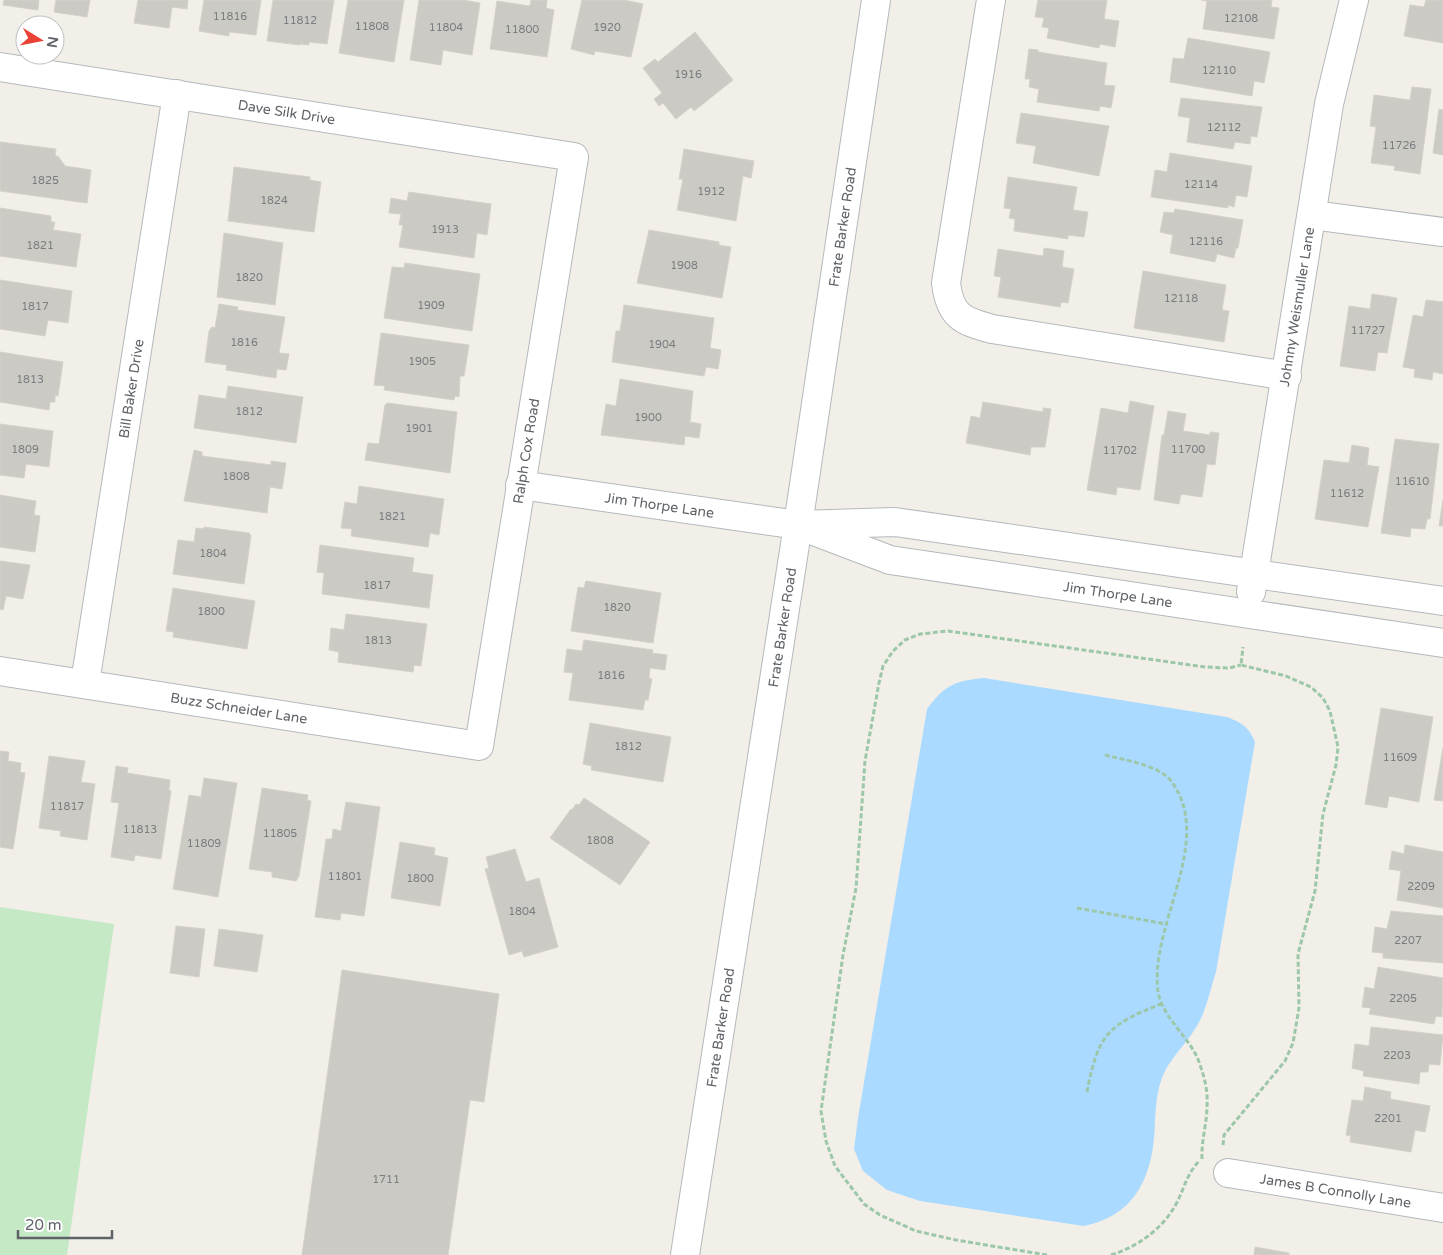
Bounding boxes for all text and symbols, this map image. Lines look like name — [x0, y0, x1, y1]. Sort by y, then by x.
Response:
house number: 11816 — [213, 10, 247, 23]
house number: 12108 — [1224, 12, 1258, 25]
house number: 11812 — [283, 14, 317, 27]
north arrow — [15, 15, 65, 65]
house number: 11808 — [355, 20, 389, 33]
house number: 11804 — [429, 21, 463, 34]
house number: 1920 — [593, 21, 621, 34]
house number: 11800 — [505, 23, 539, 36]
text: N — [43, 35, 62, 49]
house number: 12110 — [1202, 64, 1236, 77]
house number: 1916 — [674, 68, 702, 81]
street label: Dave Silk Drive — [237, 96, 336, 128]
house number: 12112 — [1207, 121, 1241, 134]
house number: 11726 — [1382, 139, 1416, 152]
street label: Frate Barker Road — [825, 166, 860, 288]
house number: 1825 — [31, 174, 59, 187]
house number: 12114 — [1184, 178, 1218, 191]
house number: 1912 — [697, 185, 725, 198]
house number: 1824 — [260, 194, 288, 207]
house number: 1913 — [431, 223, 459, 236]
street label: Johnny Weismuller Lane — [1276, 226, 1318, 388]
house number: 12116 — [1189, 235, 1223, 248]
house number: 1821 — [26, 239, 54, 252]
house number: 1908 — [670, 259, 698, 272]
house number: 1820 — [235, 271, 263, 284]
house number: 12118 — [1164, 292, 1198, 305]
house number: 1909 — [417, 299, 445, 312]
house number: 1817 — [21, 300, 49, 313]
house number: 11727 — [1351, 324, 1385, 337]
house number: 1816 — [230, 336, 258, 349]
street label: Bill Baker Drive — [115, 338, 148, 440]
house number: 1904 — [648, 338, 676, 351]
house number: 1905 — [408, 355, 436, 368]
house number: 1813 — [16, 373, 44, 386]
street label: Ralph Cox Road — [510, 397, 543, 505]
house number: 1812 — [235, 405, 263, 418]
house number: 1900 — [634, 411, 662, 424]
house number: 1901 — [405, 422, 433, 435]
house number: 1809 — [11, 443, 39, 456]
house number: 11700 — [1171, 443, 1205, 456]
house number: 11702 — [1103, 444, 1137, 457]
house number: 1808 — [222, 470, 250, 483]
house number: 11610 — [1395, 475, 1429, 488]
house number: 11612 — [1330, 487, 1364, 500]
street label: Jim Thorpe Lane — [604, 489, 715, 522]
house number: 1821 — [378, 510, 406, 523]
house number: 1804 — [199, 547, 227, 560]
street label: Frate Barker Road — [765, 567, 800, 688]
street label: Jim Thorpe Lane — [1062, 578, 1174, 611]
house number: 1817 — [363, 579, 391, 592]
house number: 1820 — [603, 601, 631, 614]
house number: 1800 — [197, 605, 225, 618]
house number: 1813 — [364, 634, 392, 647]
house number: 1816 — [597, 669, 625, 682]
street label: Buzz Schneider Lane — [169, 689, 309, 728]
house number: 1812 — [614, 740, 642, 753]
house number: 11609 — [1383, 751, 1417, 764]
house number: 11817 — [50, 800, 84, 813]
house number: 11813 — [123, 823, 157, 836]
house number: 11805 — [263, 827, 297, 840]
house number: 1808 — [586, 834, 614, 847]
house number: 11809 — [187, 837, 221, 850]
house number: 11801 — [328, 870, 362, 883]
house number: 1800 — [406, 872, 434, 885]
house number: 2209 — [1407, 880, 1435, 893]
house number: 1804 — [508, 905, 536, 918]
house number: 2207 — [1394, 934, 1422, 947]
street label: Frate Barker Road — [703, 967, 738, 1089]
house number: 2205 — [1389, 992, 1417, 1005]
house number: 2203 — [1383, 1049, 1411, 1062]
house number: 2201 — [1374, 1112, 1402, 1125]
street label: James B Connolly Lane — [1259, 1170, 1412, 1212]
house number: 1711 — [372, 1173, 400, 1186]
scale bar — [18, 1208, 111, 1240]
text: 20 m — [25, 1216, 62, 1234]

